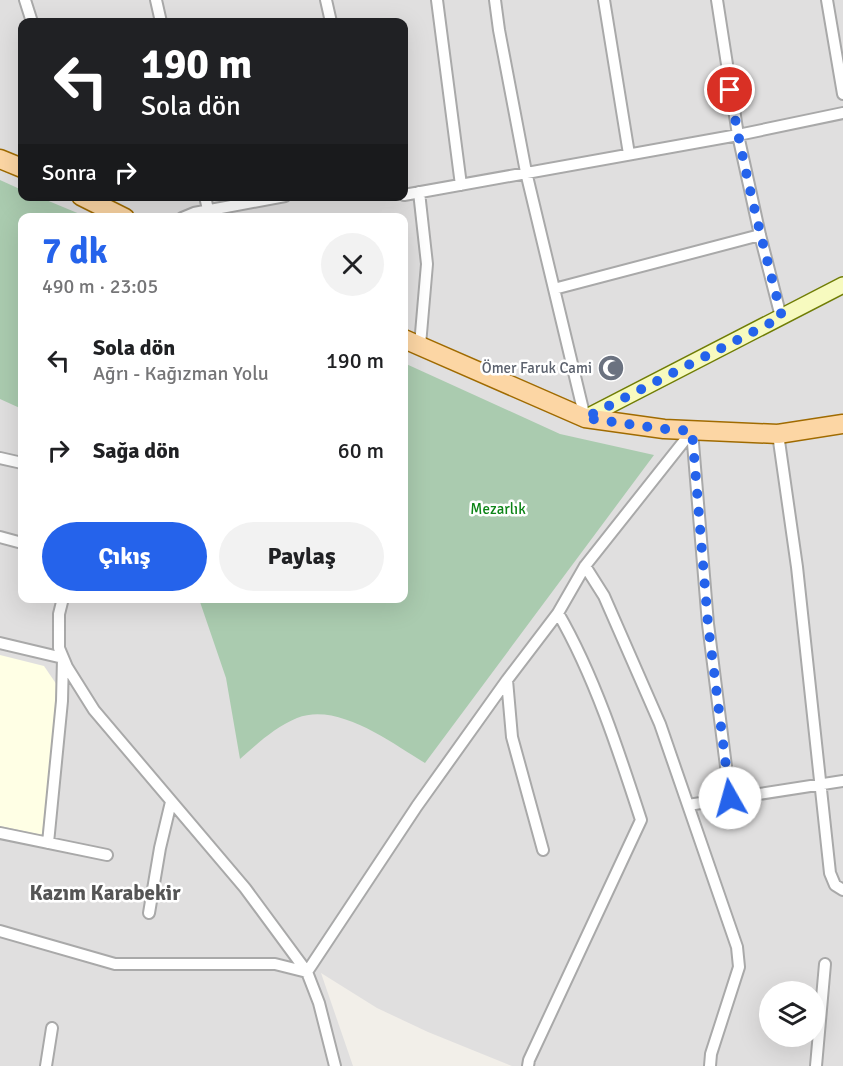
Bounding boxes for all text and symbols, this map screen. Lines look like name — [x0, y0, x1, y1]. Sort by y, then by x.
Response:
text: 190 m — [141, 39, 252, 90]
icon: left — [42, 42, 120, 120]
pin — [704, 64, 755, 115]
icon: arrive — [713, 73, 746, 106]
text: Sola dön — [141, 90, 241, 123]
icon: right — [109, 156, 142, 189]
text: Sonra — [42, 159, 97, 186]
text: 7 dk — [42, 229, 108, 274]
button: close — [321, 233, 384, 296]
text: 490 m · 23:05 — [42, 274, 158, 299]
text: Sola dön — [93, 334, 175, 361]
icon: left — [42, 344, 75, 377]
text: 190 m — [326, 347, 384, 374]
mosque icon: Ömer Faruk Cami — [596, 353, 626, 383]
place label: Ömer Faruk Cami — [482, 359, 592, 377]
text: Ağrı - Kağızman Yolu — [93, 361, 269, 386]
icon: right — [42, 434, 75, 467]
text: Sağa dön — [93, 437, 180, 464]
text: 60 m — [338, 437, 384, 464]
park label: Mezarlık — [470, 500, 526, 518]
button: Çıkış — [42, 522, 207, 591]
button: Paylaş — [219, 522, 384, 591]
position arrow — [698, 766, 762, 830]
district label: Kazım Karabekir — [30, 880, 181, 906]
map controls — [759, 981, 825, 1047]
button: layers — [759, 981, 825, 1047]

